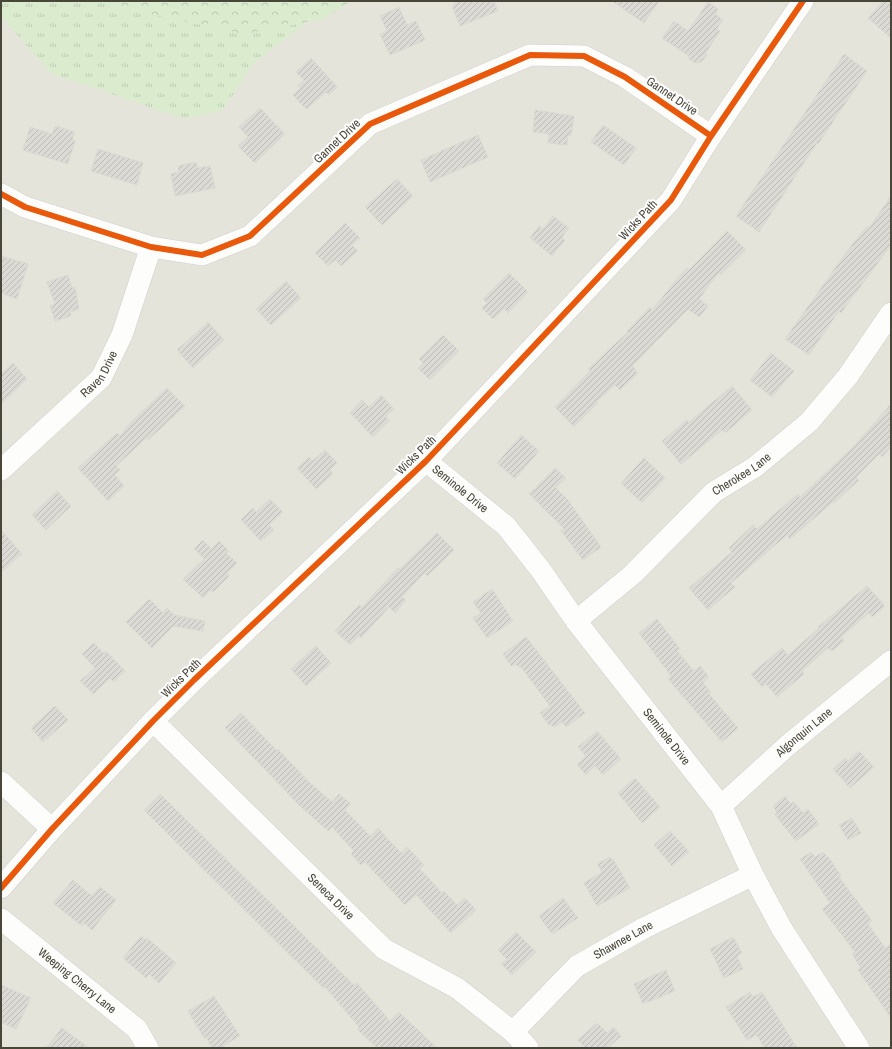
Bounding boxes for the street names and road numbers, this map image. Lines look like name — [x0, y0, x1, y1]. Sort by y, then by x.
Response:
street label: Gannet Drive — [643, 73, 701, 119]
street label: Gannet Drive — [310, 115, 364, 167]
street label: Wicks Path — [615, 196, 661, 244]
street label: Raven Drive — [77, 348, 121, 401]
street label: Wicks Path — [393, 432, 439, 478]
street label: Cherokee Lane — [709, 449, 774, 499]
street label: Seminole Drive — [429, 461, 492, 516]
street label: Wicks Path — [158, 655, 204, 701]
street label: Algonquin Lane — [771, 704, 836, 761]
street label: Seminole Drive — [639, 705, 694, 768]
street label: Seneca Drive — [304, 870, 358, 923]
street label: Shawnee Lane — [591, 917, 656, 963]
street label: Weeping Cherry Lane — [35, 944, 120, 1017]

